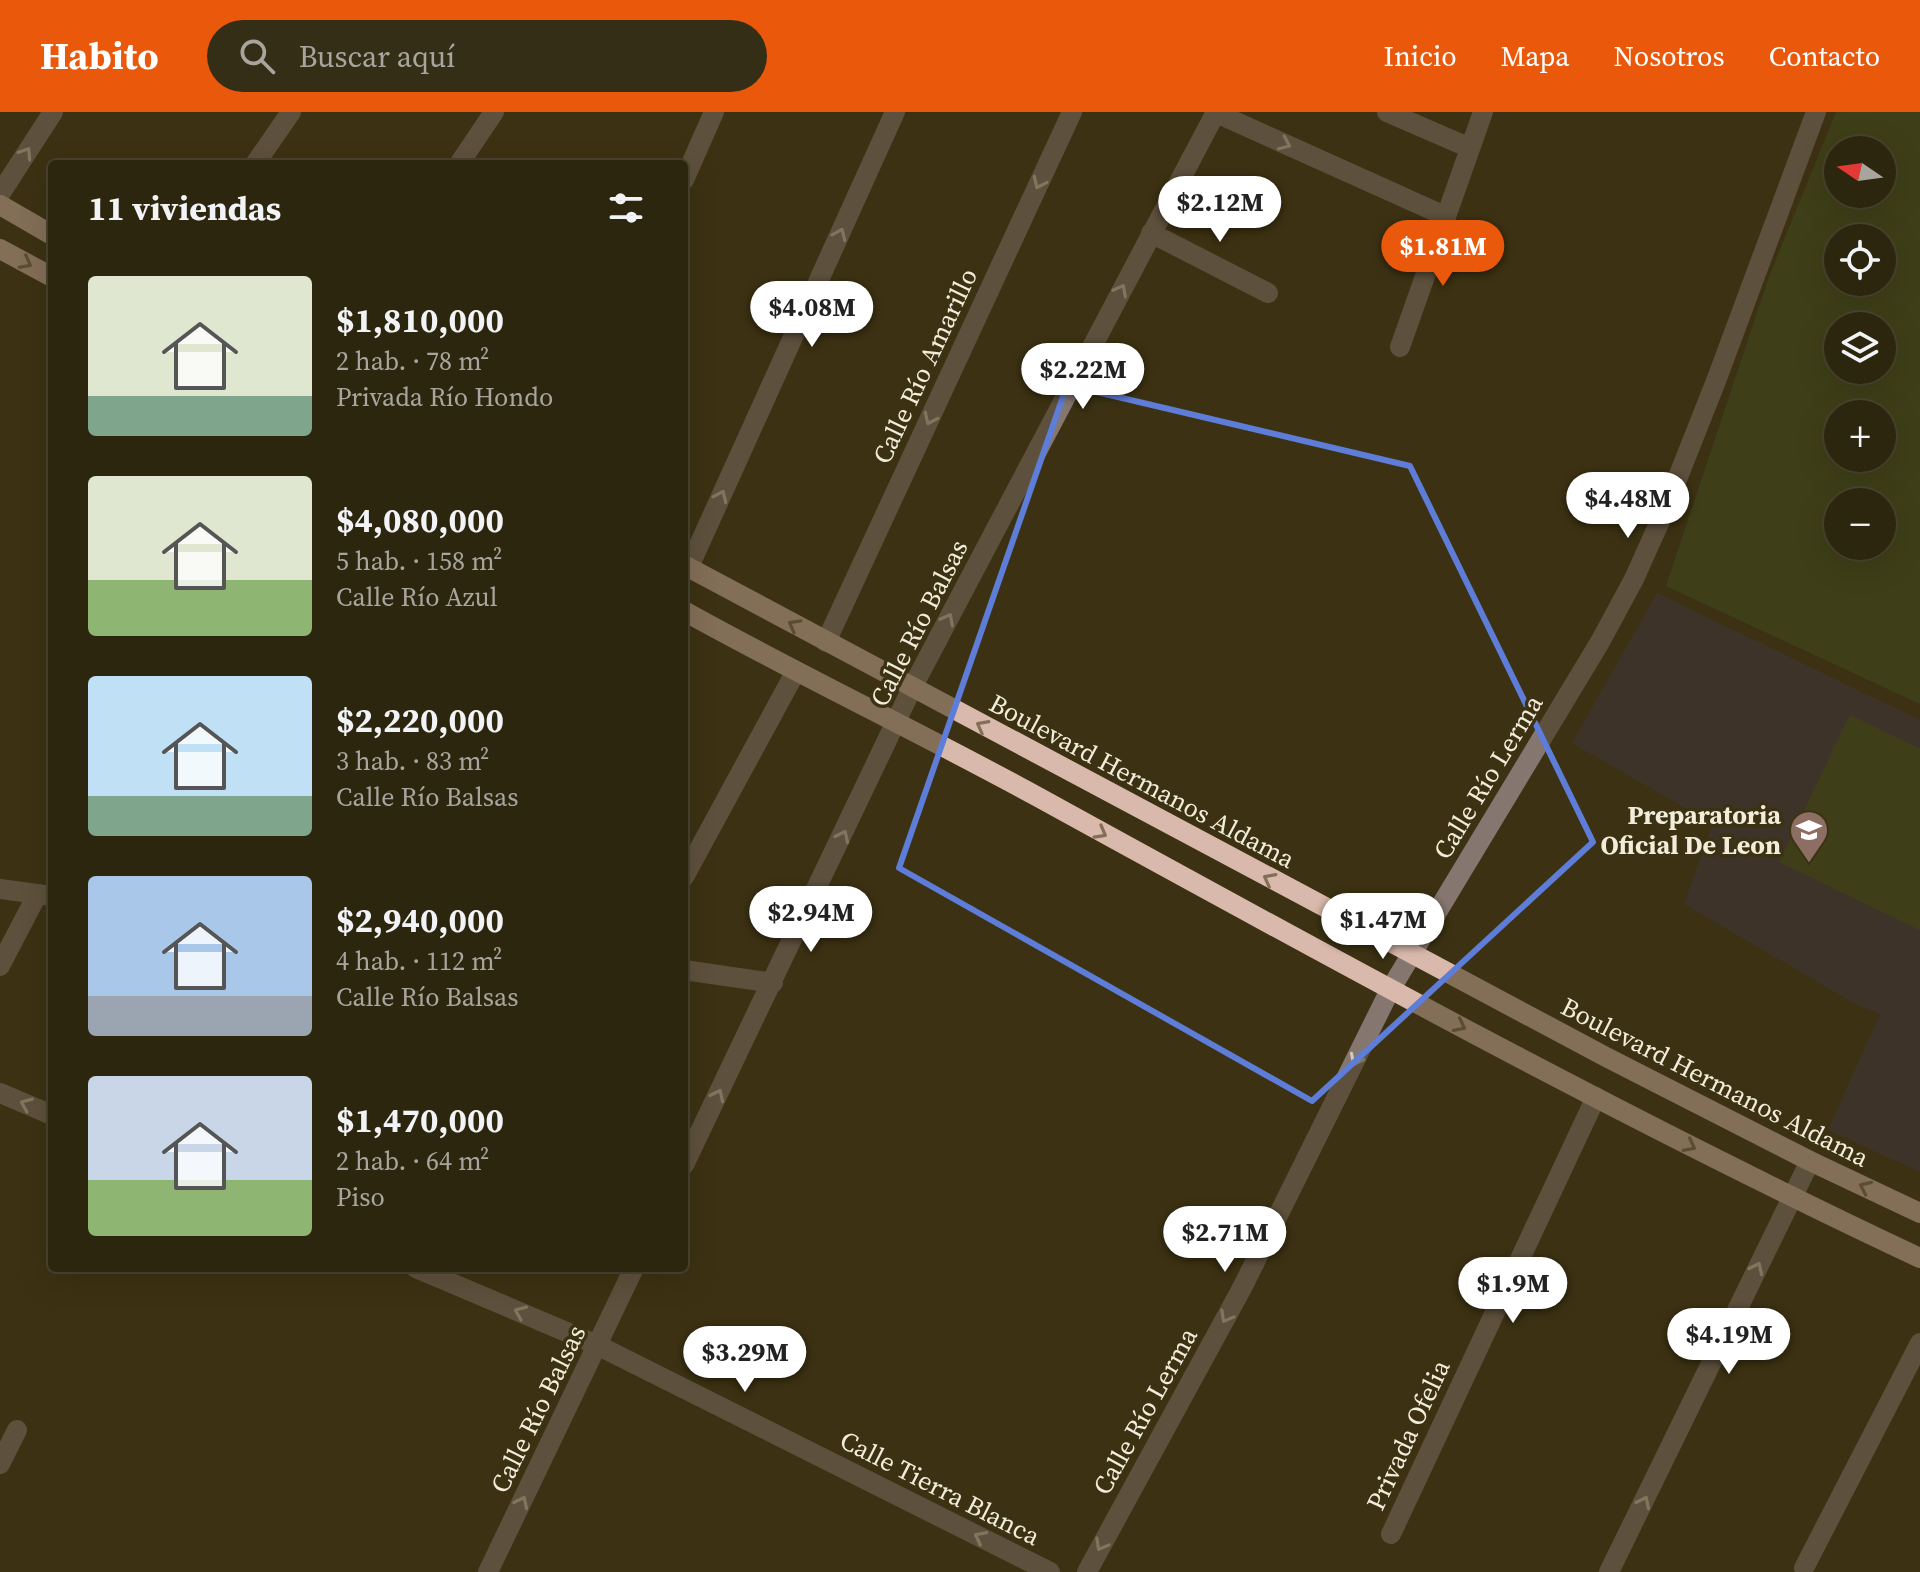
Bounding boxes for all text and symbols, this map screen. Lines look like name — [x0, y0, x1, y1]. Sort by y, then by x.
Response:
search box — [207, 20, 767, 92]
text: Habito — [40, 30, 159, 82]
icon: search — [235, 34, 279, 78]
text: Buscar aquí — [299, 36, 455, 77]
text: Inicio — [1384, 37, 1457, 75]
text: Mapa — [1501, 37, 1570, 75]
text: Nosotros — [1614, 37, 1725, 75]
text: Contacto — [1769, 37, 1880, 75]
one-way arrow — [1277, 134, 1291, 150]
north arrow — [1824, 136, 1896, 208]
map controls — [1824, 136, 1896, 560]
one-way arrow — [17, 147, 32, 162]
one-way arrow — [1033, 175, 1049, 189]
pin: $2.12M — [1155, 176, 1285, 244]
text: $2.12M — [1176, 184, 1264, 220]
text: 11 viviendas — [88, 185, 281, 231]
icon: filters — [604, 186, 648, 230]
pin: $1.81M — [1378, 220, 1508, 288]
button: locate — [1824, 224, 1896, 296]
one-way arrow — [830, 228, 846, 242]
text: $1.81M — [1399, 228, 1487, 264]
one-way arrow — [18, 253, 32, 268]
street label: Calle Río Amarillo — [864, 262, 986, 470]
pin: $4.08M — [747, 281, 877, 349]
one-way arrow — [1112, 284, 1127, 299]
text: $4.08M — [768, 289, 856, 325]
text: $1,810,000 — [336, 297, 504, 343]
icon: home — [152, 308, 248, 404]
button: layers — [1824, 312, 1896, 384]
text: 2 hab. · 78 m² — [336, 343, 489, 379]
pin: $2.22M — [1018, 343, 1148, 411]
text: $2.22M — [1039, 351, 1127, 387]
text: Privada Río Hondo — [336, 379, 553, 415]
button: + — [1824, 400, 1896, 472]
one-way arrow — [924, 410, 940, 425]
pin: $4.48M — [1563, 472, 1693, 540]
text: $4.48M — [1584, 480, 1672, 516]
button: − — [1824, 488, 1896, 560]
one-way arrow — [711, 490, 727, 505]
text: $4,080,000 — [336, 497, 504, 543]
icon: home — [152, 508, 248, 604]
street label: Calle Río Balsas — [862, 533, 976, 713]
text: 5 hab. · 158 m² — [336, 543, 502, 579]
text: Calle Río Azul — [336, 579, 498, 615]
one-way arrow — [939, 613, 954, 628]
one-way arrow — [788, 619, 802, 634]
street label: Boulevard Hermanos Aldama — [983, 685, 1302, 877]
street label: Calle Río Lerma — [1425, 687, 1552, 866]
text: $2,220,000 — [336, 697, 504, 743]
icon: home — [152, 708, 248, 804]
one-way arrow — [975, 720, 990, 735]
text: 3 hab. · 83 m² — [336, 743, 489, 779]
text: Calle Río Balsas — [336, 779, 519, 815]
place label: Preparatoria Oficial De Leon — [1601, 797, 1781, 863]
school or university icon: Preparatoria Oficial De Leon — [1788, 809, 1830, 864]
one-way arrow — [1093, 823, 1108, 838]
one-way arrow — [833, 829, 849, 844]
one-way arrow — [1263, 873, 1278, 888]
pin: $2.94M — [746, 886, 876, 954]
pin: $1.47M — [1318, 893, 1448, 961]
text: $2.94M — [767, 894, 855, 930]
text: $2,940,000 — [336, 897, 504, 943]
text: $1.47M — [1339, 901, 1427, 937]
icon: home — [152, 908, 248, 1004]
text: 4 hab. · 112 m² — [336, 943, 502, 979]
text: Calle Río Balsas — [336, 979, 519, 1015]
street label: Boulevard Hermanos Aldama — [1555, 989, 1876, 1176]
one-way arrow — [1451, 1017, 1466, 1032]
one-way arrow — [1349, 1052, 1365, 1066]
one-way arrow — [708, 1089, 724, 1104]
text: $1,470,000 — [336, 1097, 504, 1143]
one-way arrow — [20, 1098, 34, 1114]
icon: home — [152, 1108, 248, 1204]
one-way arrow — [1682, 1136, 1697, 1151]
text: 2 hab. · 64 m² — [336, 1143, 489, 1179]
text: Piso — [336, 1179, 385, 1215]
one-way arrow — [1859, 1181, 1873, 1197]
pin: $2.71M — [1160, 1206, 1290, 1274]
text: $2.71M — [1181, 1214, 1269, 1250]
pin: $1.9M — [1457, 1257, 1569, 1325]
one-way arrow — [1748, 1262, 1763, 1277]
text: $1.9M — [1476, 1265, 1550, 1301]
one-way arrow — [514, 1305, 528, 1321]
one-way arrow — [1220, 1308, 1236, 1323]
pin: $4.19M — [1664, 1308, 1794, 1376]
text: $4.19M — [1685, 1316, 1773, 1352]
street label: Calle Río Balsas — [482, 1319, 594, 1499]
street label: Calle Río Lerma — [1084, 1320, 1206, 1501]
pin: $3.29M — [680, 1326, 810, 1394]
text: $3.29M — [701, 1334, 789, 1370]
street label: Privada Ofelia — [1357, 1353, 1459, 1516]
street label: Calle Tierra Blanca — [834, 1422, 1047, 1554]
one-way arrow — [512, 1495, 528, 1510]
one-way arrow — [1634, 1495, 1649, 1510]
one-way arrow — [973, 1531, 988, 1547]
one-way arrow — [1096, 1537, 1111, 1552]

